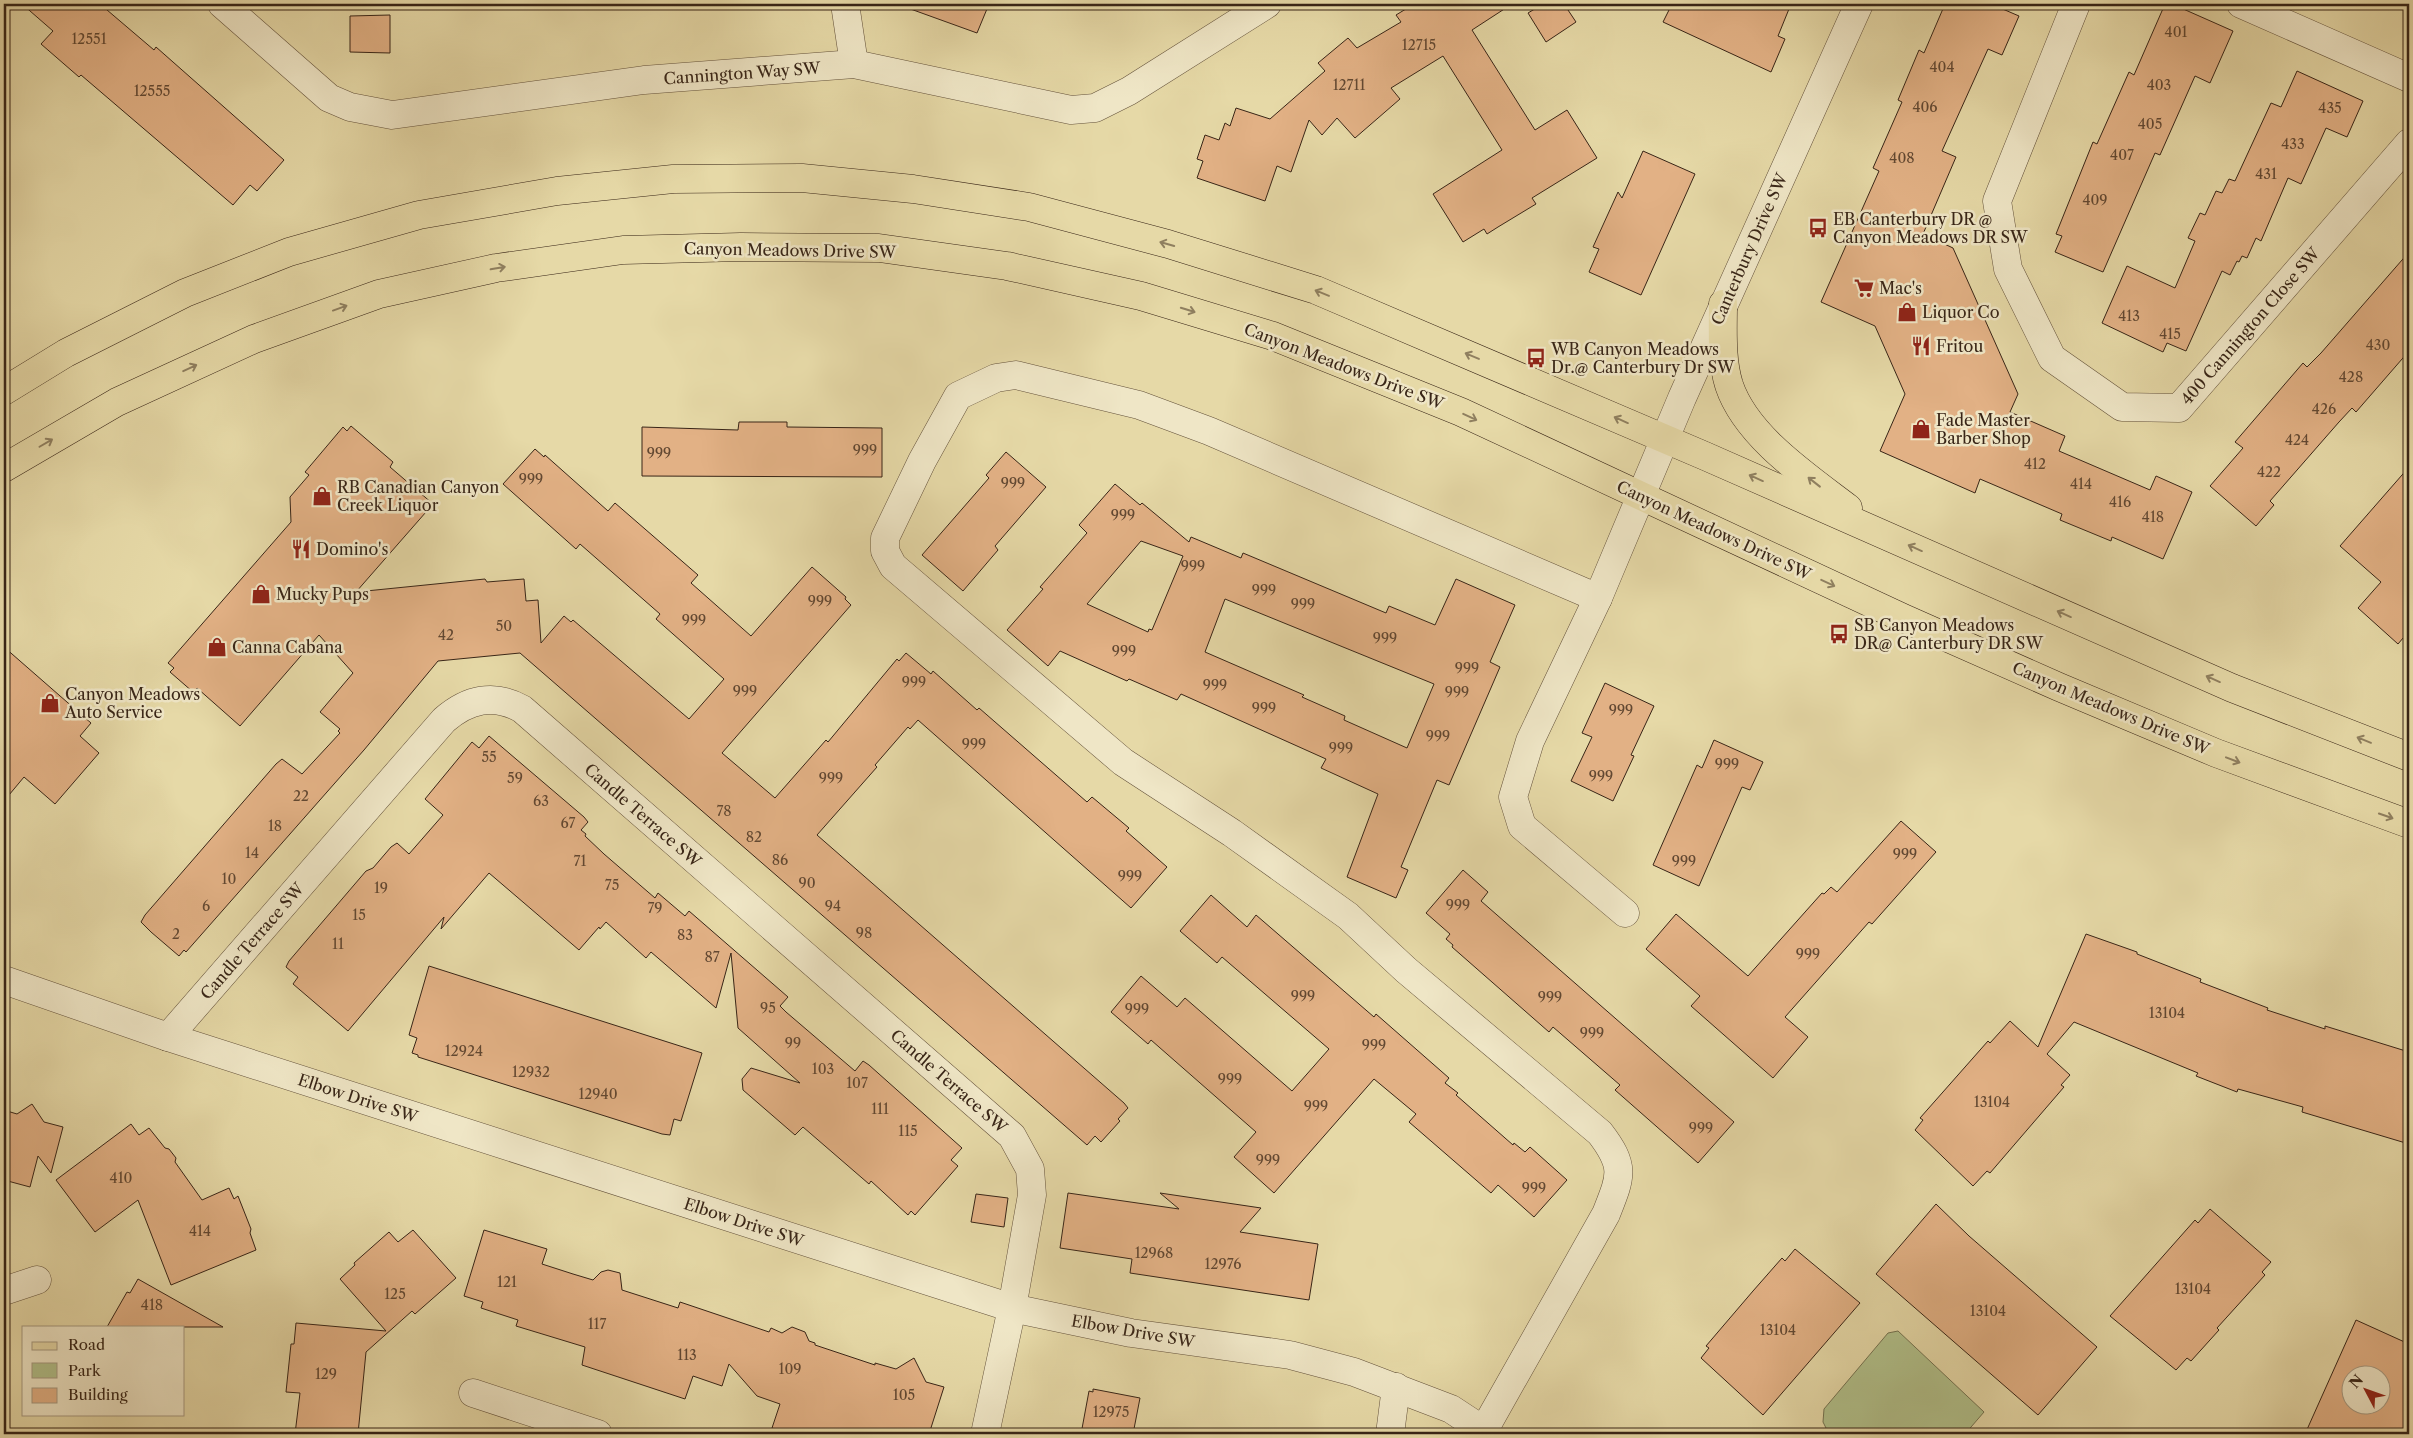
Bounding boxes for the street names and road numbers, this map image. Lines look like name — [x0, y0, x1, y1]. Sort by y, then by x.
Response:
street label: Cannington Way SW — [663, 58, 822, 88]
street label: Canterbury Drive SW — [1707, 170, 1792, 328]
street label: Canyon Meadows Drive SW — [684, 238, 897, 262]
street label: 400 Cannington Close SW — [2176, 243, 2324, 409]
street label: Canyon Meadows Drive SW — [1241, 319, 1447, 414]
street label: Canyon Meadows Drive SW — [1614, 476, 1815, 584]
street label: Canyon Meadows Drive SW — [2009, 657, 2213, 759]
street label: Candle Terrace SW — [581, 759, 706, 871]
street label: Candle Terrace SW — [196, 878, 308, 1003]
street label: Candle Terrace SW — [887, 1025, 1012, 1137]
street label: Elbow Drive SW — [296, 1069, 421, 1127]
street label: Elbow Drive SW — [682, 1193, 807, 1251]
street label: Elbow Drive SW — [1070, 1310, 1197, 1352]

